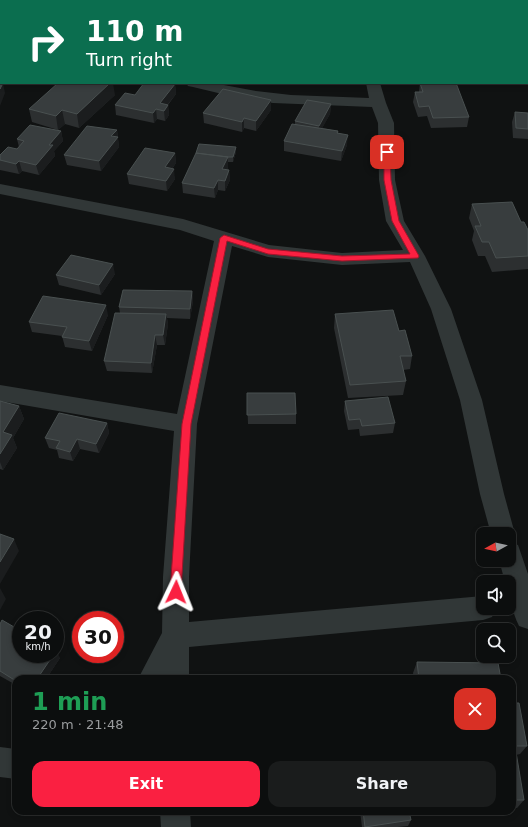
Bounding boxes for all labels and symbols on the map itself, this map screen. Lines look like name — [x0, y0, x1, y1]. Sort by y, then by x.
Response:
pin — [370, 135, 404, 169]
north arrow — [476, 527, 516, 567]
position arrow — [155, 571, 197, 613]
speed limit sign: 30 — [72, 611, 124, 663]

